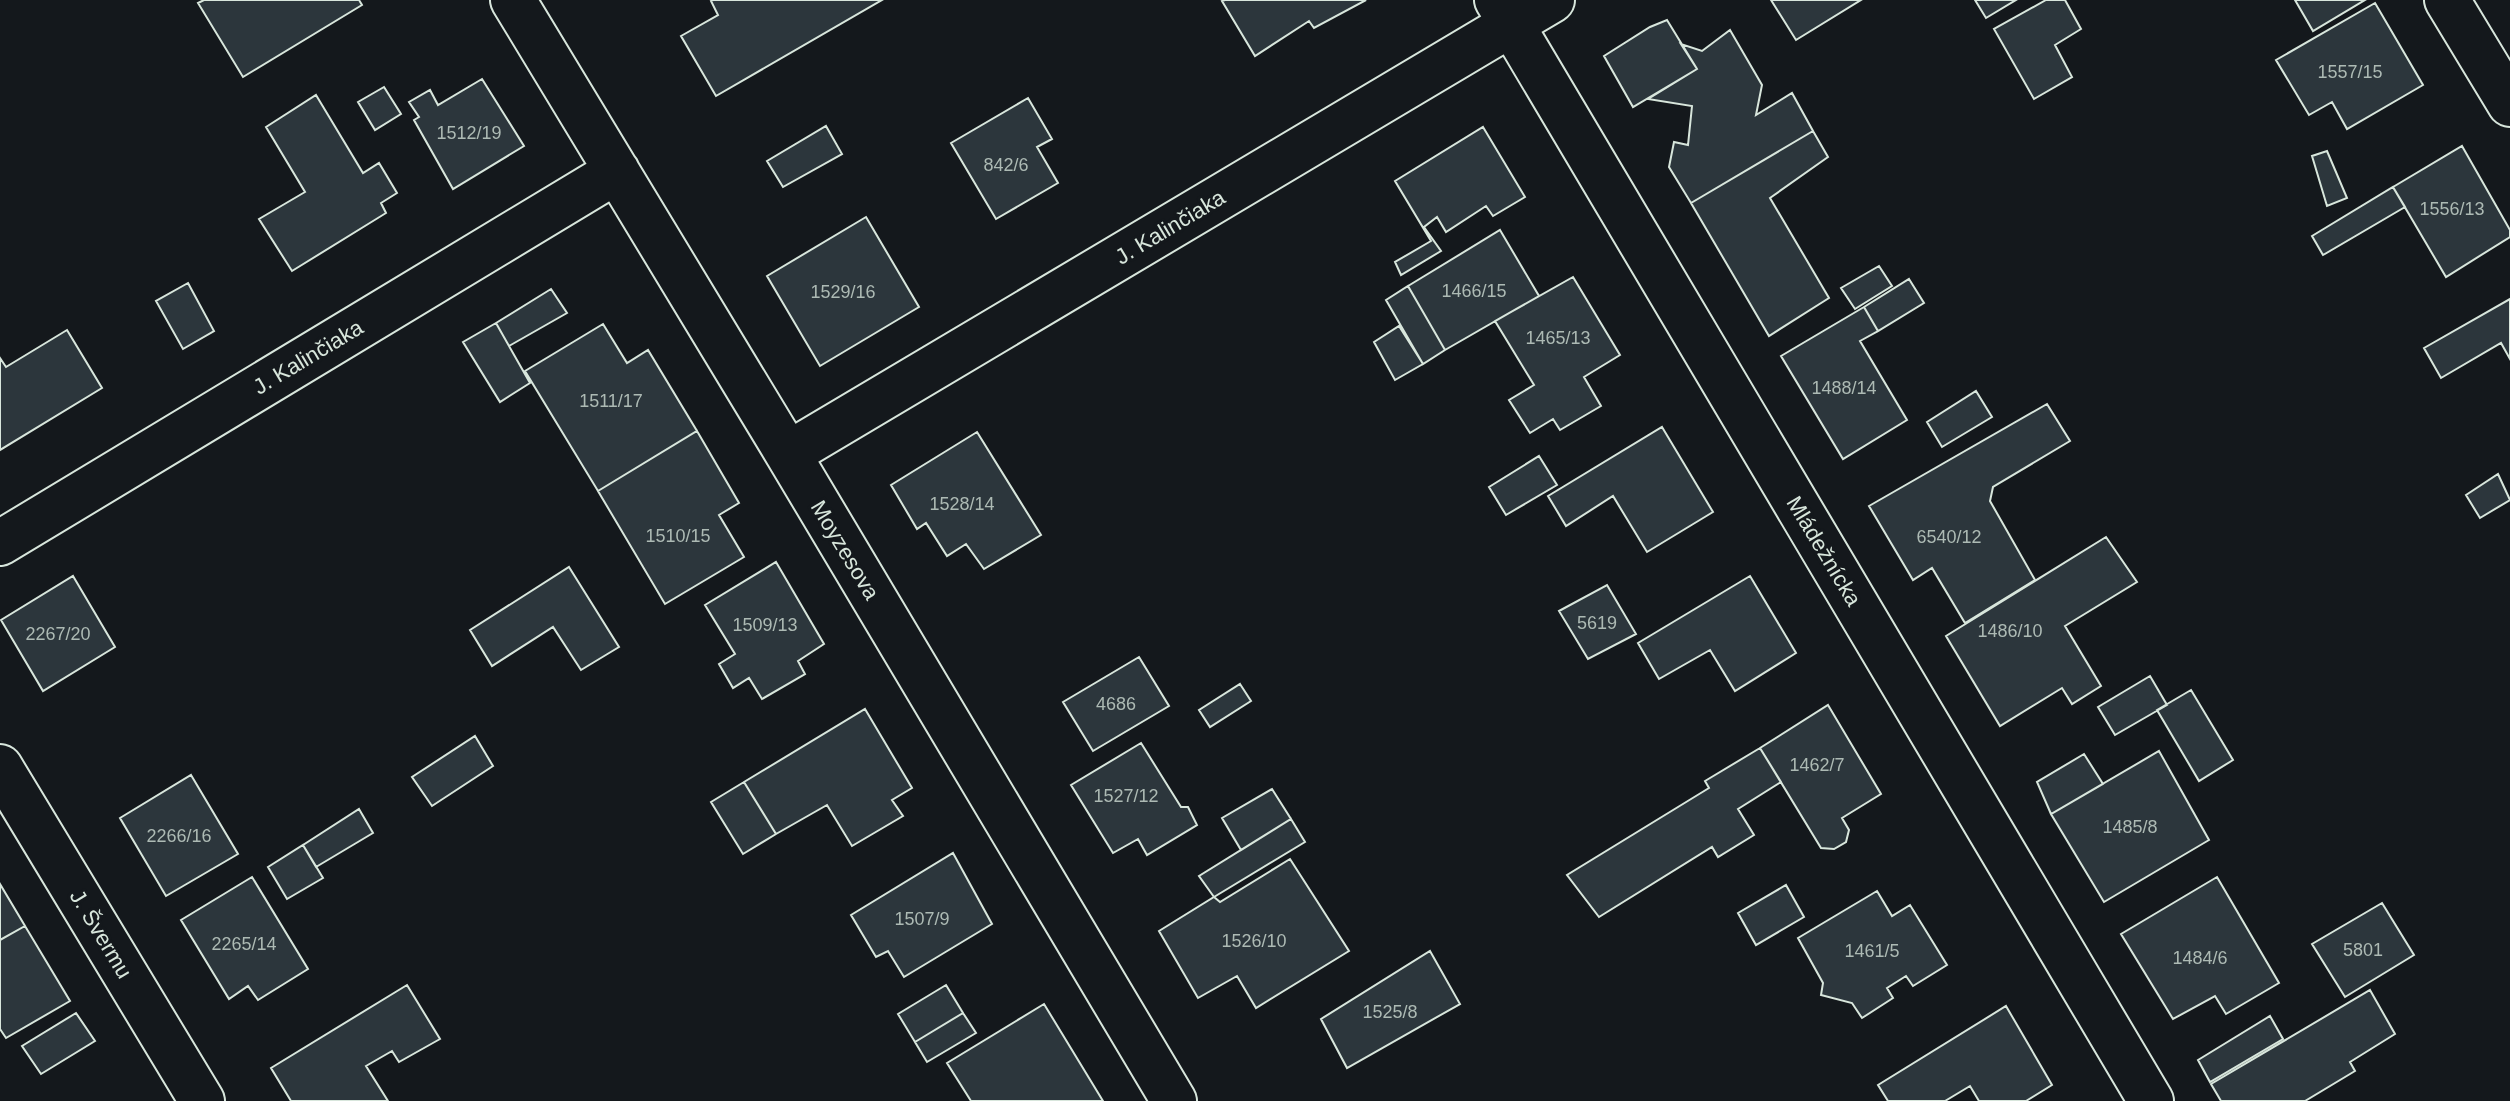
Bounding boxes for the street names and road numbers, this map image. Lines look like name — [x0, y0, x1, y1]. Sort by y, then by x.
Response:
street label: J. Kalinčiaka — [1111, 184, 1230, 270]
street label: J. Kalinčiaka — [249, 314, 368, 400]
street label: Mládežnícka — [1781, 492, 1867, 611]
street label: Moyzesova — [806, 496, 885, 605]
street label: J. Švermu — [65, 885, 137, 983]

